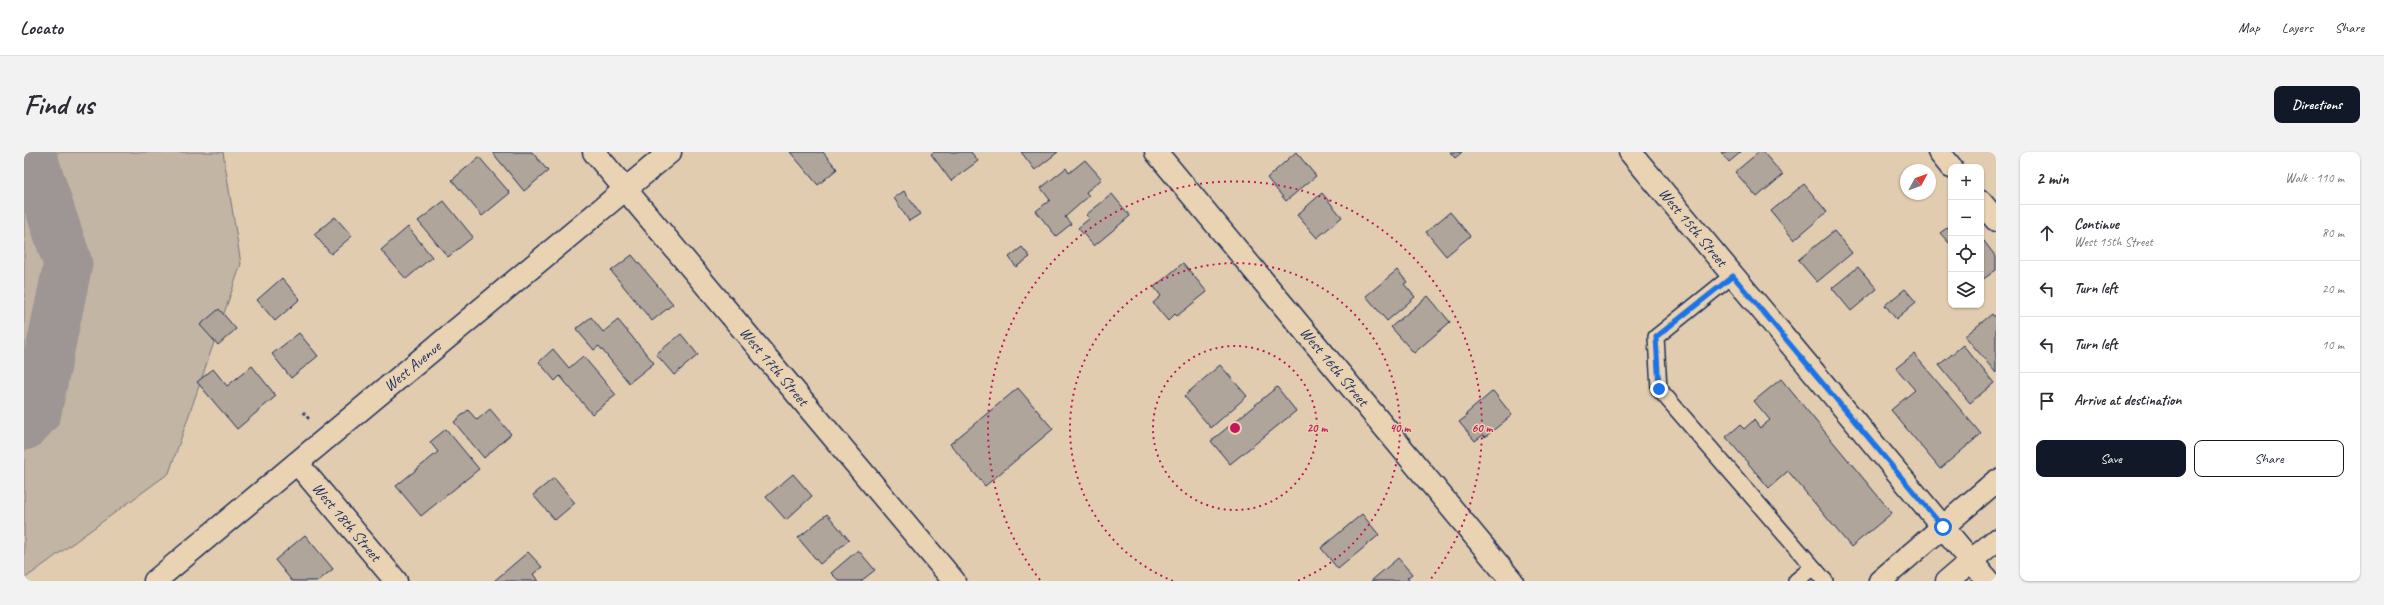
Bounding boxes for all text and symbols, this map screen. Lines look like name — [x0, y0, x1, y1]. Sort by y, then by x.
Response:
text: Locato — [20, 16, 63, 40]
text: Map — [2238, 19, 2260, 36]
text: Layers — [2282, 19, 2313, 36]
text: Share — [2335, 19, 2364, 36]
button: Directions — [2274, 86, 2360, 123]
text: Find us — [24, 87, 94, 122]
north arrow — [1900, 164, 1936, 200]
map controls — [1948, 164, 1984, 308]
button: + — [1948, 164, 1984, 200]
text: 2 min — [2036, 168, 2069, 189]
text: Walk · 110 m — [2285, 170, 2344, 186]
street label: West 15th Street — [1654, 184, 1733, 272]
button: − — [1948, 200, 1984, 236]
text: Continue — [2074, 215, 2119, 234]
icon: ahead — [2036, 222, 2058, 244]
text: 80 m — [2322, 225, 2344, 241]
text: West 15th Street — [2074, 234, 2153, 250]
button: locate — [1948, 236, 1984, 272]
button: layers — [1948, 272, 1984, 308]
icon: left — [2036, 278, 2058, 300]
text: Turn left — [2074, 279, 2117, 298]
text: 20 m — [2322, 281, 2344, 297]
street label: West 17th Street — [735, 323, 814, 411]
street label: West 16th Street — [1296, 323, 1374, 412]
icon: left — [2036, 334, 2058, 356]
text: Turn left — [2074, 335, 2117, 354]
street label: West Avenue — [380, 336, 446, 396]
text: 10 m — [2322, 337, 2344, 353]
route end — [1650, 380, 1668, 398]
icon: arrive — [2036, 390, 2058, 412]
text: Arrive at destination — [2074, 391, 2181, 410]
text: 20 m — [1307, 420, 1328, 436]
text: 40 m — [1390, 420, 1411, 436]
text: 60 m — [1472, 420, 1494, 436]
centre of rings — [1228, 421, 1242, 435]
button: Save — [2036, 440, 2186, 477]
button: Share — [2194, 440, 2344, 477]
street label: West 18th Street — [308, 478, 386, 567]
route start — [1934, 518, 1952, 536]

